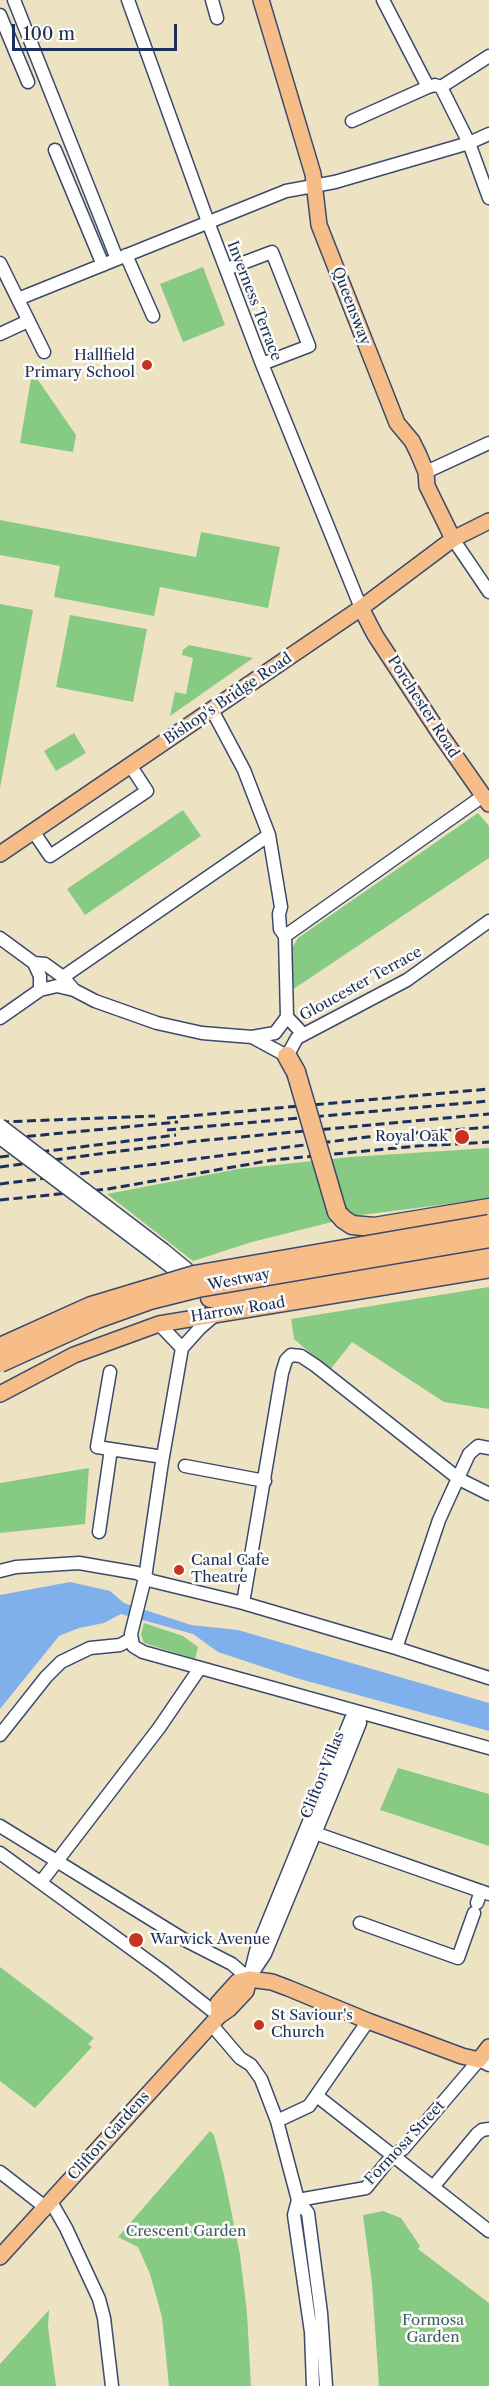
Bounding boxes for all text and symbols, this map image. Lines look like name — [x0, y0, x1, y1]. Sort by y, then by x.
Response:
scale bar — [15, 12, 180, 50]
text: 100 m — [23, 23, 75, 45]
street label: Inverness Terrace — [223, 239, 285, 363]
street label: Queensway — [328, 264, 374, 348]
place label: Hallfield Primary School — [25, 347, 135, 382]
marker: Hallfield Primary School — [140, 358, 154, 372]
street label: Bishop's Bridge Road — [161, 649, 295, 749]
street label: Porchester Road — [383, 653, 463, 761]
street label: Gloucester Terrace — [297, 943, 425, 1025]
place label: Royal Oak — [375, 1128, 448, 1146]
marker: Royal Oak — [453, 1128, 471, 1146]
street label: Westway — [206, 1265, 272, 1295]
street label: Harrow Road — [189, 1294, 287, 1326]
place label: Canal Cafe Theatre — [191, 1552, 269, 1587]
marker: Canal Cafe Theatre — [172, 1563, 186, 1577]
street label: Clifton Villas — [297, 1729, 349, 1821]
marker: Warwick Avenue — [127, 1931, 145, 1949]
place label: Warwick Avenue — [150, 1931, 270, 1949]
place label: St Saviour's Church — [271, 2007, 353, 2042]
marker: St Saviour's Church — [252, 2018, 266, 2032]
street label: Clifton Gardens — [64, 2088, 154, 2184]
street label: Formosa Street — [361, 2097, 449, 2189]
park label: Crescent Garden — [126, 2223, 246, 2241]
park label: Formosa Garden — [402, 2312, 464, 2347]

